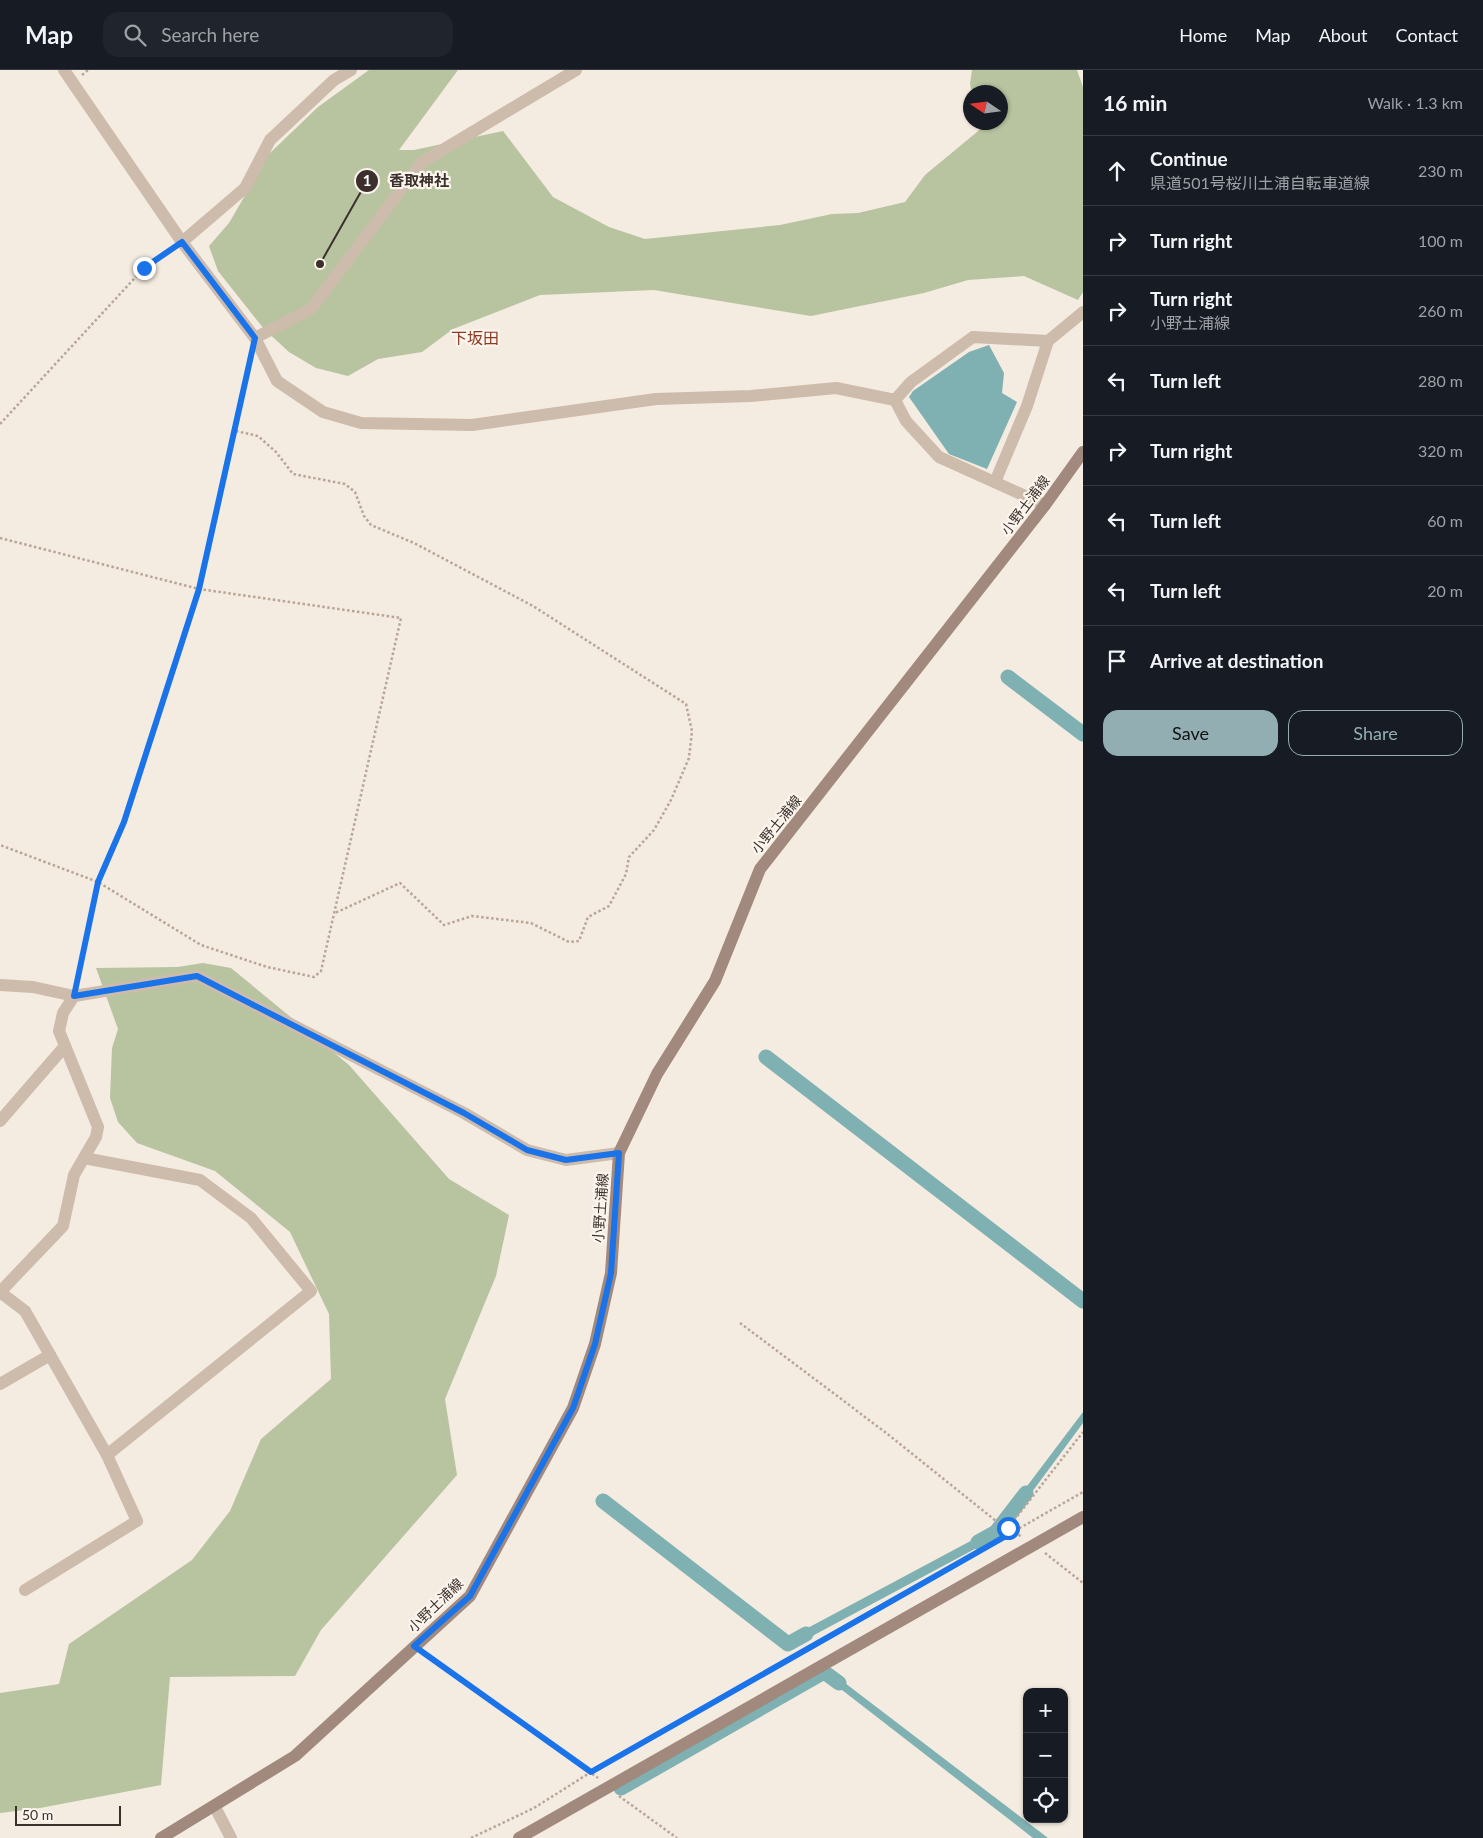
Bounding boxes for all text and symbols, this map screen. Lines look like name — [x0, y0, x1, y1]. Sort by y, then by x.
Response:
search box — [103, 12, 453, 57]
text: Map — [25, 20, 73, 49]
icon: search — [121, 21, 149, 49]
text: Search here — [161, 23, 259, 46]
text: Home — [1179, 24, 1227, 46]
text: Map — [1255, 24, 1291, 46]
text: About — [1319, 24, 1368, 46]
text: Contact — [1396, 24, 1458, 46]
north arrow — [963, 85, 1008, 130]
text: 16 min — [1103, 90, 1167, 115]
text: Walk · 1.3 km — [1367, 93, 1463, 112]
text: Continue — [1150, 147, 1228, 170]
icon: ahead — [1103, 157, 1131, 185]
text: 230 m — [1418, 161, 1463, 180]
callout: 香取神社 — [354, 166, 459, 196]
text: 1 — [363, 171, 371, 189]
text: 香取神社 — [389, 171, 449, 189]
text: 県道501号桜川土浦自転車道線 — [1150, 173, 1370, 192]
icon: right — [1103, 227, 1131, 255]
text: Turn right — [1150, 229, 1232, 252]
text: 100 m — [1418, 231, 1463, 250]
route end — [133, 257, 156, 280]
text: Turn right — [1150, 287, 1232, 310]
icon: right — [1103, 297, 1131, 325]
text: 260 m — [1418, 301, 1463, 320]
text: 小野土浦線 — [1150, 313, 1230, 332]
district label: 下坂田 — [451, 328, 499, 347]
icon: left — [1103, 367, 1131, 395]
text: Turn left — [1150, 369, 1221, 392]
text: 280 m — [1418, 371, 1463, 390]
icon: right — [1103, 437, 1131, 465]
text: Turn right — [1150, 439, 1232, 462]
text: 320 m — [1418, 441, 1463, 460]
street label: 小野土浦線 — [997, 472, 1053, 538]
icon: left — [1103, 507, 1131, 535]
text: Turn left — [1150, 509, 1221, 532]
text: 60 m — [1427, 511, 1463, 530]
icon: left — [1103, 577, 1131, 605]
text: Turn left — [1150, 579, 1221, 602]
text: 20 m — [1427, 581, 1463, 600]
icon: arrive — [1103, 647, 1131, 675]
text: Arrive at destination — [1150, 649, 1323, 672]
button: Save — [1103, 710, 1278, 756]
button: Share — [1288, 710, 1463, 756]
street label: 小野土浦線 — [747, 791, 805, 857]
street label: 小野土浦線 — [589, 1172, 611, 1244]
route start — [997, 1517, 1020, 1540]
street label: 小野土浦線 — [404, 1575, 466, 1635]
map controls — [1023, 1688, 1068, 1823]
button: + — [1023, 1688, 1068, 1733]
button: − — [1023, 1733, 1068, 1778]
button: locate — [1023, 1778, 1068, 1823]
scale bar — [15, 1803, 121, 1826]
text: 50 m — [22, 1806, 53, 1823]

